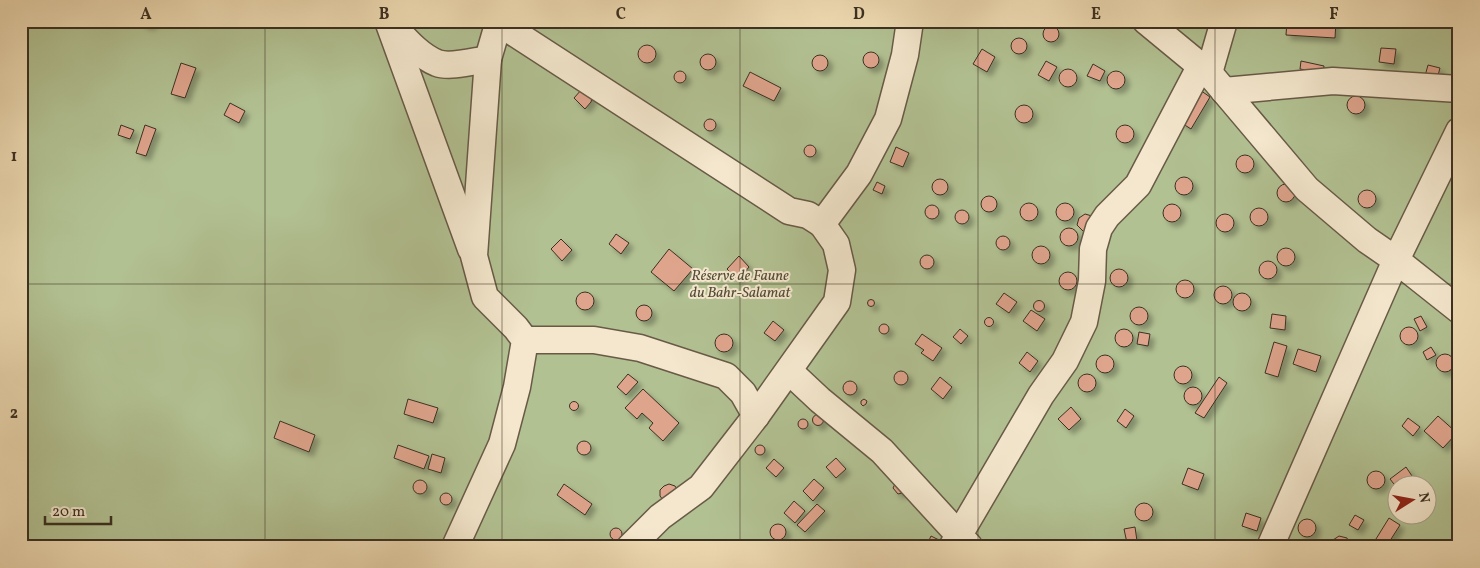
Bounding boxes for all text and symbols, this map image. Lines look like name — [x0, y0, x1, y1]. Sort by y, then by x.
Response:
text: A — [140, 4, 152, 26]
text: B — [379, 4, 390, 26]
text: C — [616, 4, 626, 26]
text: D — [853, 4, 865, 26]
text: E — [1091, 4, 1101, 26]
text: F — [1329, 4, 1339, 26]
text: 1 — [11, 146, 17, 168]
park label: Réserve de Faune du Bahr-Salamat — [690, 266, 791, 304]
text: 2 — [10, 403, 18, 425]
north arrow — [1388, 476, 1438, 526]
text: N — [1413, 491, 1434, 505]
scale bar — [45, 493, 111, 525]
text: 20 m — [52, 502, 85, 523]

